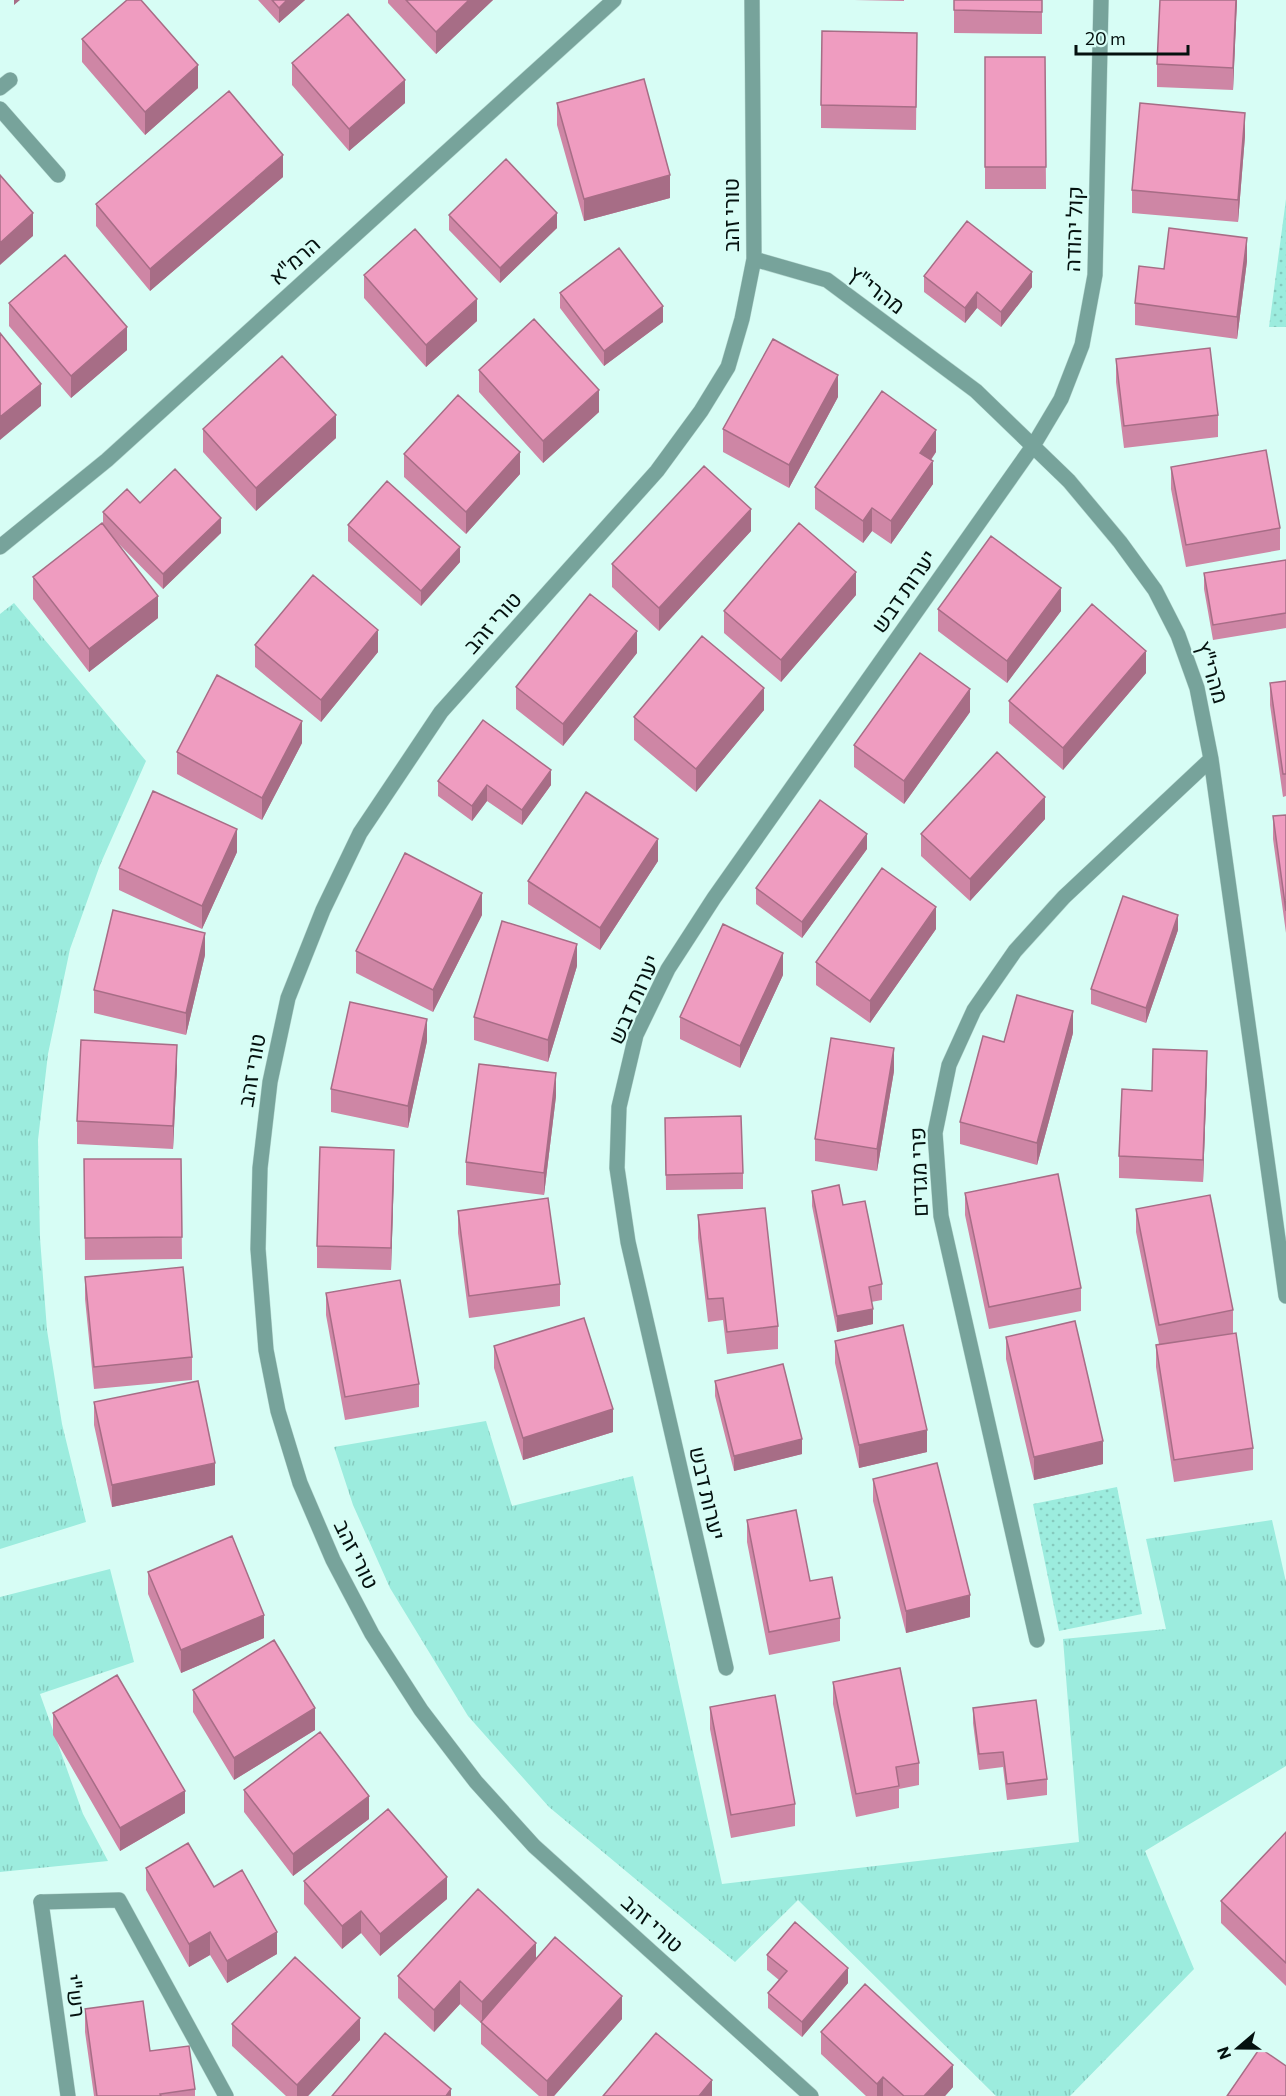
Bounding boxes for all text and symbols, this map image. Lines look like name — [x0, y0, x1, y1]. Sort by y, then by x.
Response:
scale bar — [1076, 18, 1188, 56]
text: 20 m — [1085, 27, 1126, 49]
street label: טורי זהב — [717, 178, 744, 252]
street label: קול יהודה — [1058, 185, 1088, 273]
street label: הרמ"א — [263, 230, 325, 290]
street label: מהרי"ץ — [843, 259, 911, 319]
street label: יערות דבש — [865, 544, 941, 638]
street label: טורי זהב — [457, 585, 527, 659]
street label: מהרי"ץ — [1191, 637, 1235, 707]
street label: יערות דבש — [601, 950, 665, 1048]
street label: טורי זהב — [231, 1031, 271, 1109]
street label: פרי מגדים — [903, 1127, 933, 1217]
street label: יערות דבש — [684, 1444, 732, 1542]
street label: טורי זהב — [329, 1515, 385, 1593]
street label: טורי זהב — [616, 1888, 690, 1958]
street label: רש"י — [60, 1973, 92, 2019]
north arrow — [1208, 2018, 1268, 2078]
text: N — [1212, 2044, 1234, 2062]

